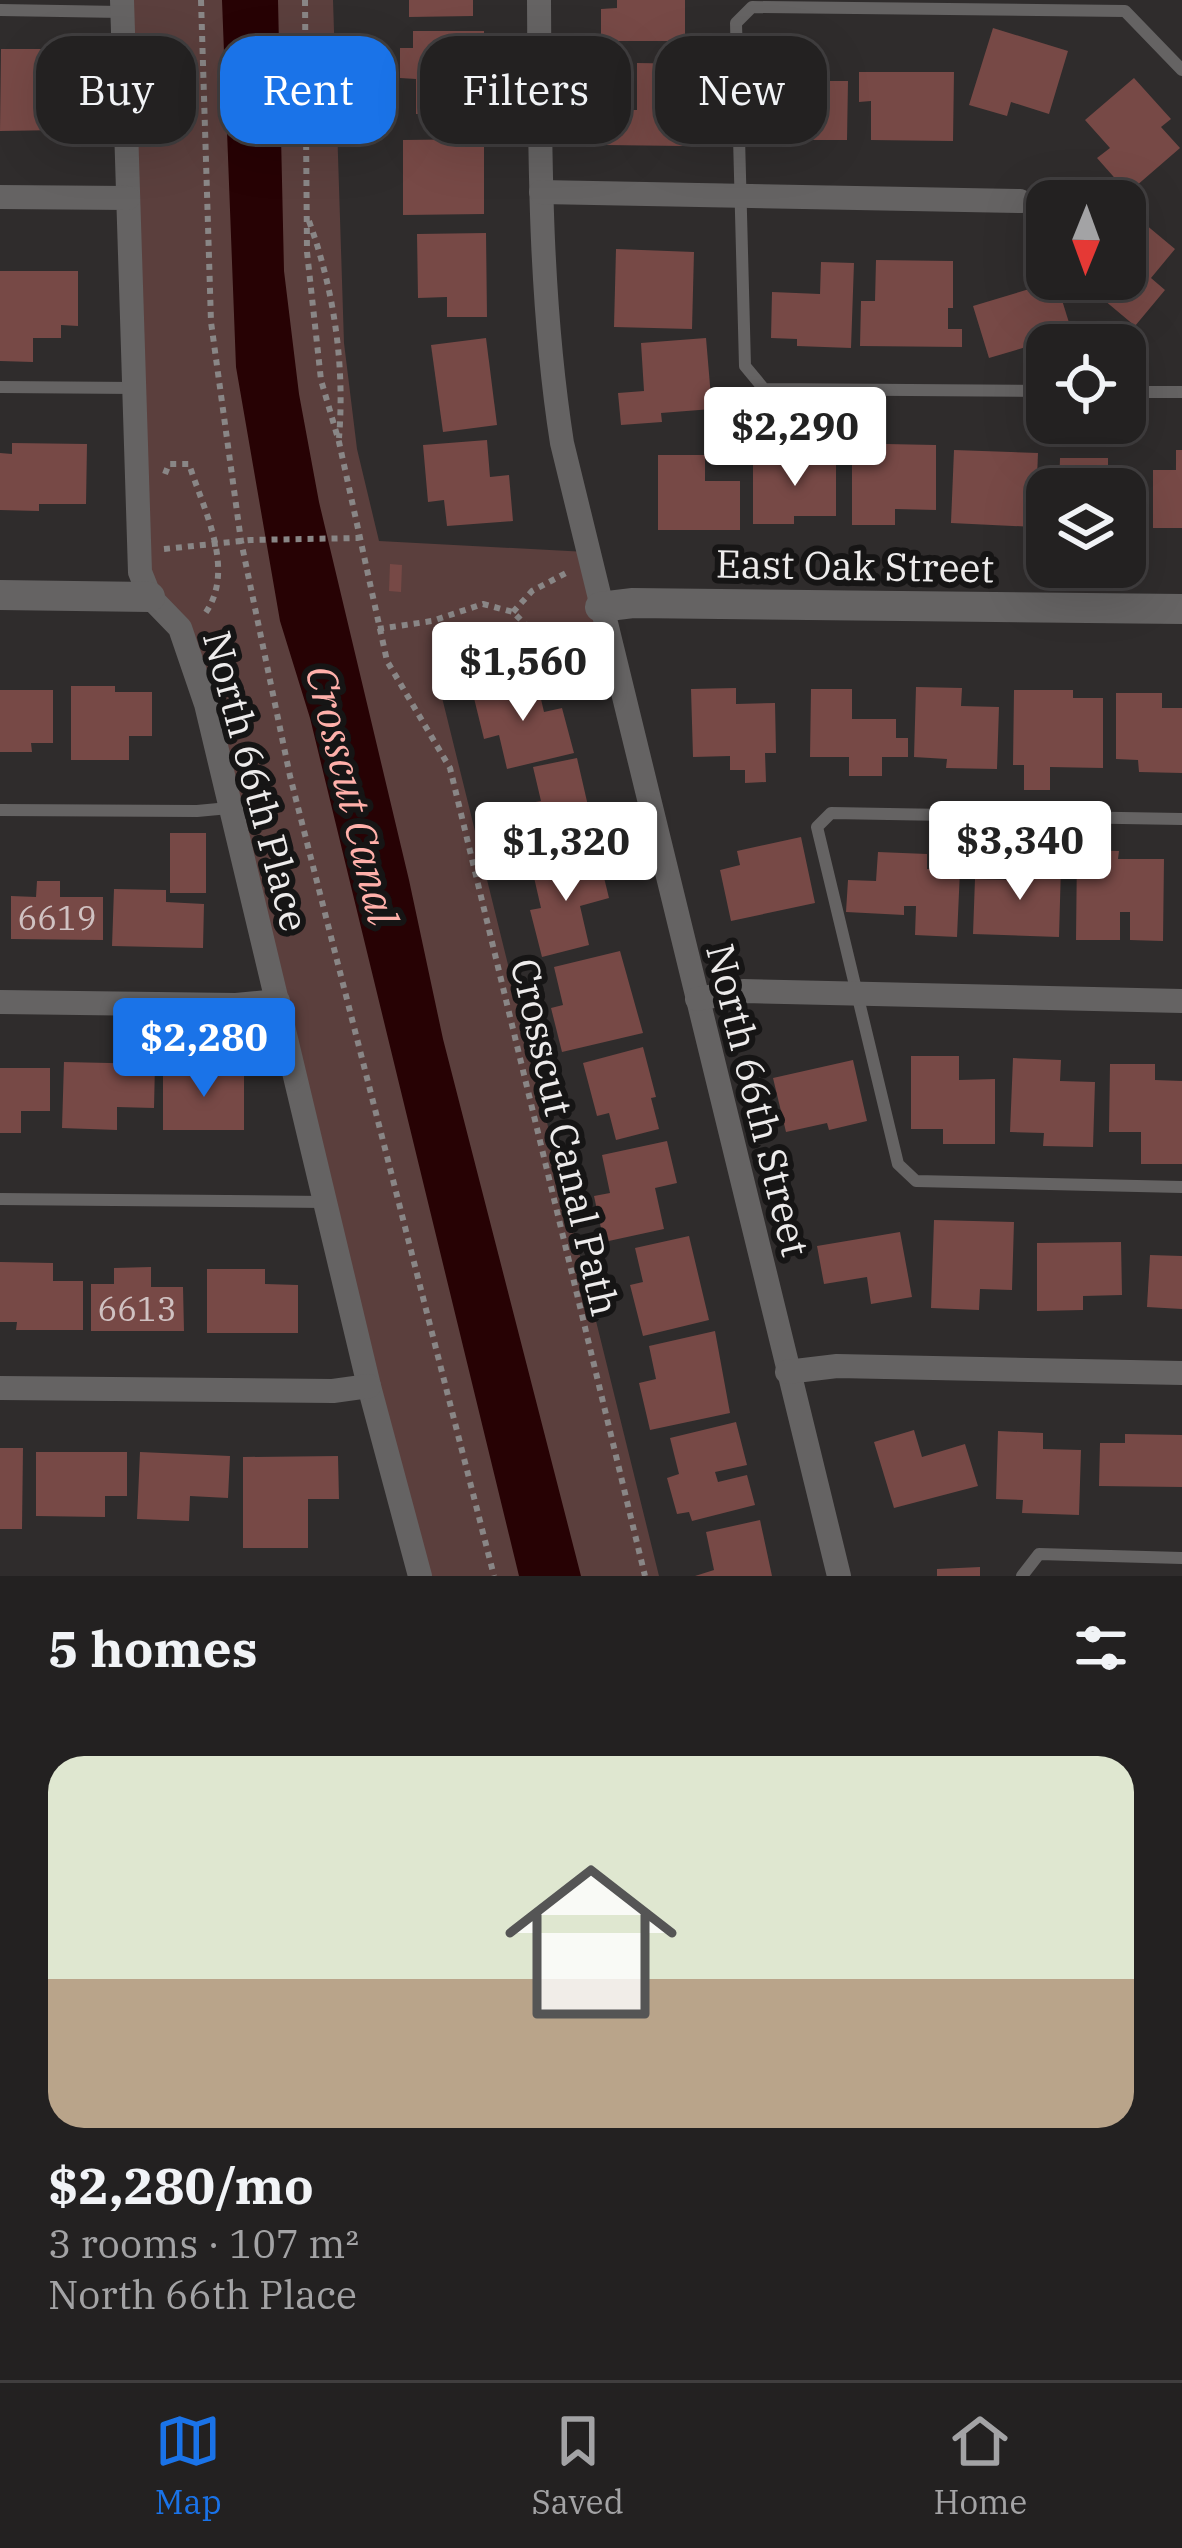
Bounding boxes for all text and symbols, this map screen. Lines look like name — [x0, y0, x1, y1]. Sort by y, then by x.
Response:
chip: Buy — [36, 36, 196, 144]
chip: Rent — [220, 36, 396, 144]
chip: Filters — [420, 36, 631, 144]
chip: New — [655, 36, 827, 144]
north arrow — [1026, 180, 1146, 300]
map controls — [1026, 180, 1146, 588]
button: locate — [1026, 324, 1146, 444]
pin: $2,290 — [697, 387, 893, 489]
text: $2,290 — [731, 400, 859, 451]
button: layers — [1026, 468, 1146, 588]
street label: East Oak Street — [715, 538, 995, 593]
pin: $1,560 — [425, 622, 621, 724]
street label: North 66th Place — [192, 625, 321, 937]
text: $1,560 — [459, 635, 587, 686]
water label: Crosscut Canal — [294, 660, 412, 931]
pin: $3,340 — [922, 801, 1118, 903]
pin: $1,320 — [468, 802, 664, 904]
text: $3,340 — [956, 814, 1084, 865]
text: $1,320 — [502, 815, 630, 866]
house number: 6619 — [17, 896, 97, 939]
street label: North 66th Street — [695, 938, 822, 1262]
street label: Crosscut Canal Path — [500, 953, 631, 1320]
pin: $2,280 — [106, 998, 302, 1100]
text: $2,280 — [140, 1011, 268, 1062]
house number: 6613 — [97, 1287, 177, 1330]
text: 5 homes — [48, 1615, 258, 1681]
icon: filters — [1068, 1615, 1134, 1681]
icon: home — [483, 1834, 699, 2050]
text: $2,280/mo — [48, 2152, 314, 2218]
text: 3 rooms · 107 m² — [48, 2218, 359, 2269]
text: North 66th Place — [48, 2269, 357, 2320]
tab: Map — [155, 2408, 222, 2523]
tab: Saved — [531, 2408, 624, 2523]
tab: Home — [933, 2408, 1027, 2523]

